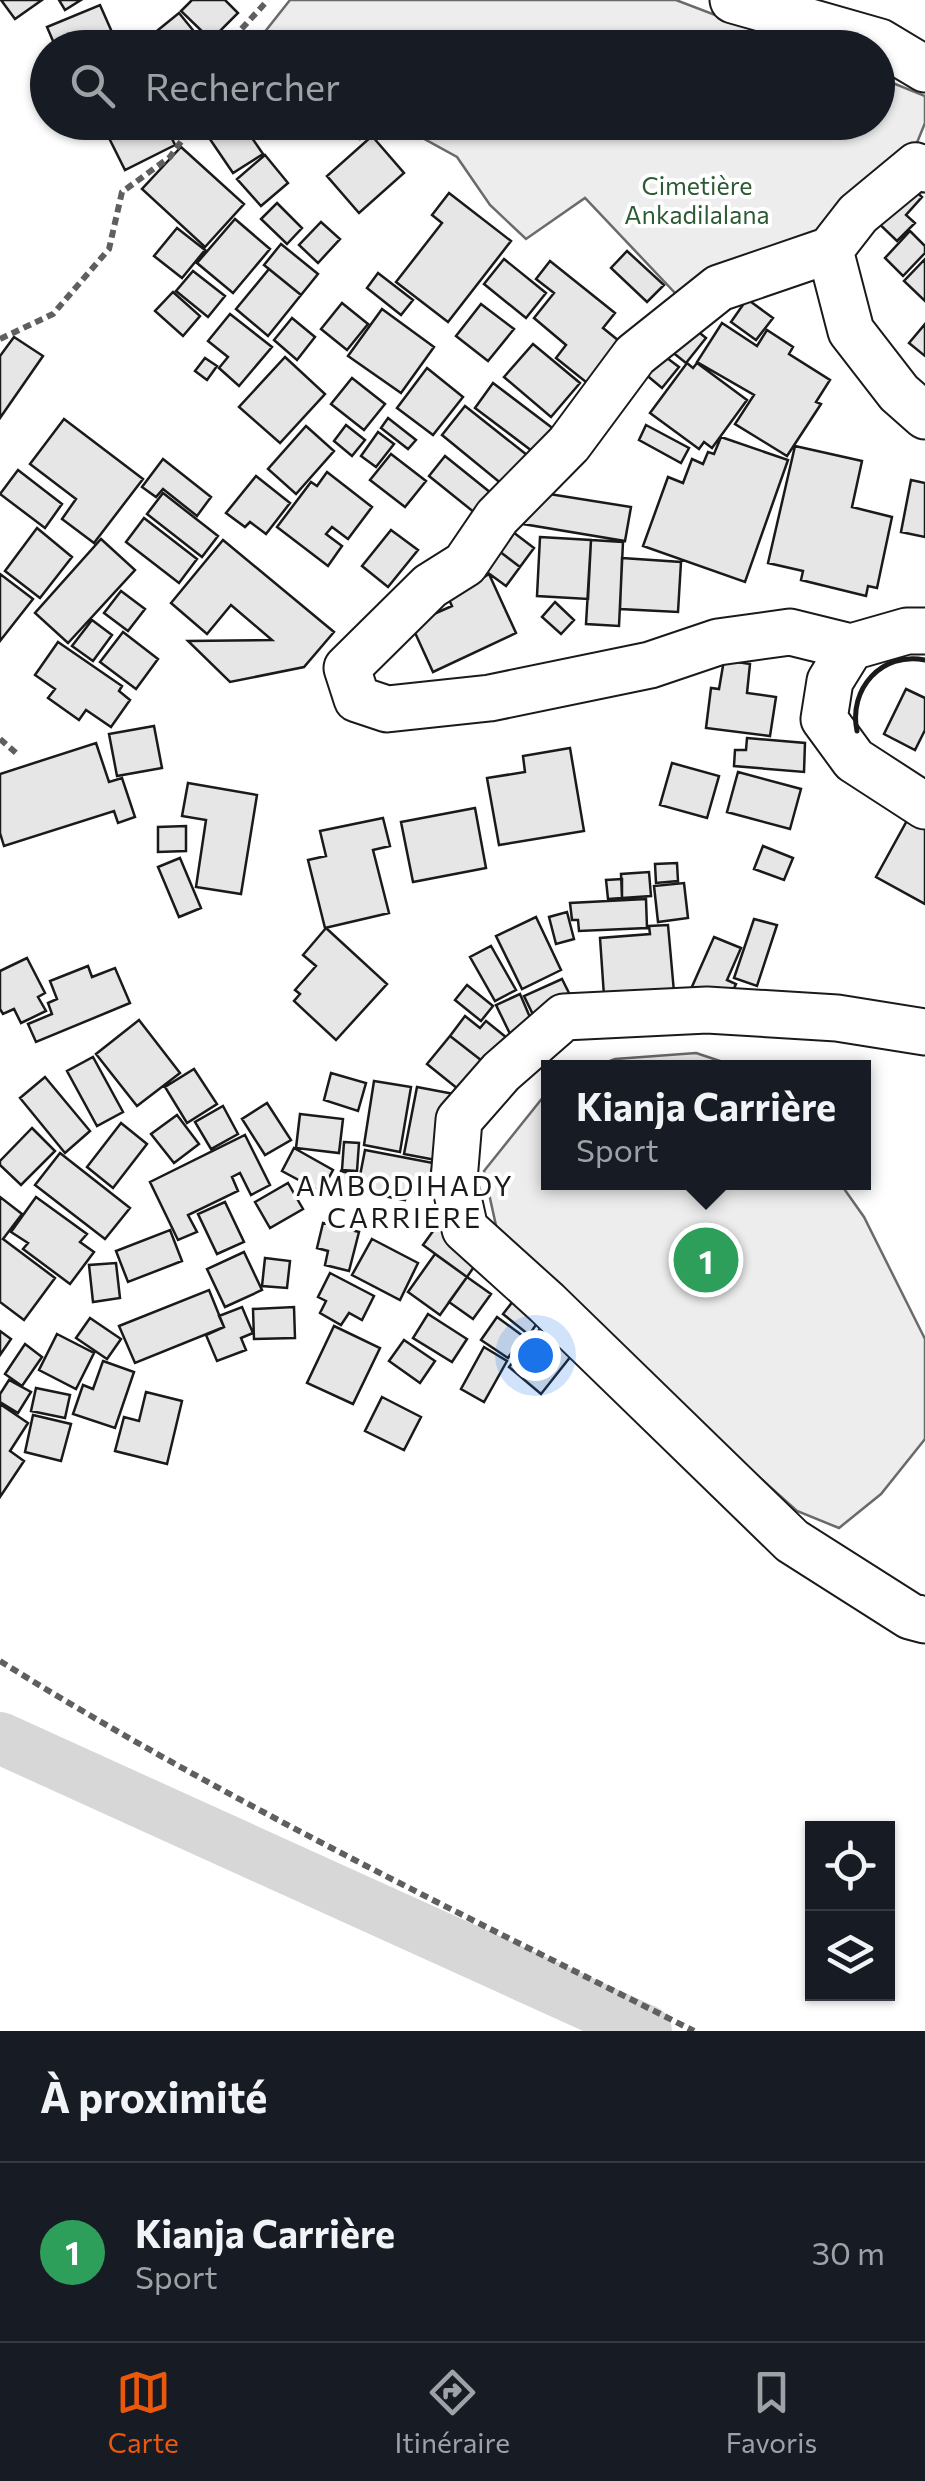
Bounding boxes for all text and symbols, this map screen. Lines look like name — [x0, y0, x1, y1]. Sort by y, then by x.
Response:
search box — [30, 30, 895, 140]
icon: search — [65, 58, 120, 113]
text: Rechercher — [145, 62, 340, 109]
park label: Cimetière Ankadilalana — [624, 170, 770, 229]
popup — [541, 1060, 871, 1190]
text: Kianja Carrière — [576, 1082, 836, 1129]
text: Sport — [576, 1129, 659, 1169]
district label: AMBODIHADY CARRIERE — [296, 1168, 514, 1234]
pin: 1 — [674, 1222, 738, 1298]
your location — [510, 1330, 561, 1381]
map controls — [805, 1821, 895, 2001]
button: locate — [805, 1821, 895, 1911]
button: layers — [805, 1911, 895, 2001]
text: À proximité — [40, 2070, 267, 2122]
text: Kianja Carrière — [135, 2209, 395, 2256]
text: 1 — [65, 2232, 80, 2272]
text: 30 m — [812, 2232, 885, 2272]
text: Sport — [135, 2256, 218, 2296]
tab: Carte — [108, 2365, 179, 2459]
tab: Itinéraire — [394, 2365, 510, 2459]
tab: Favoris — [726, 2365, 817, 2459]

